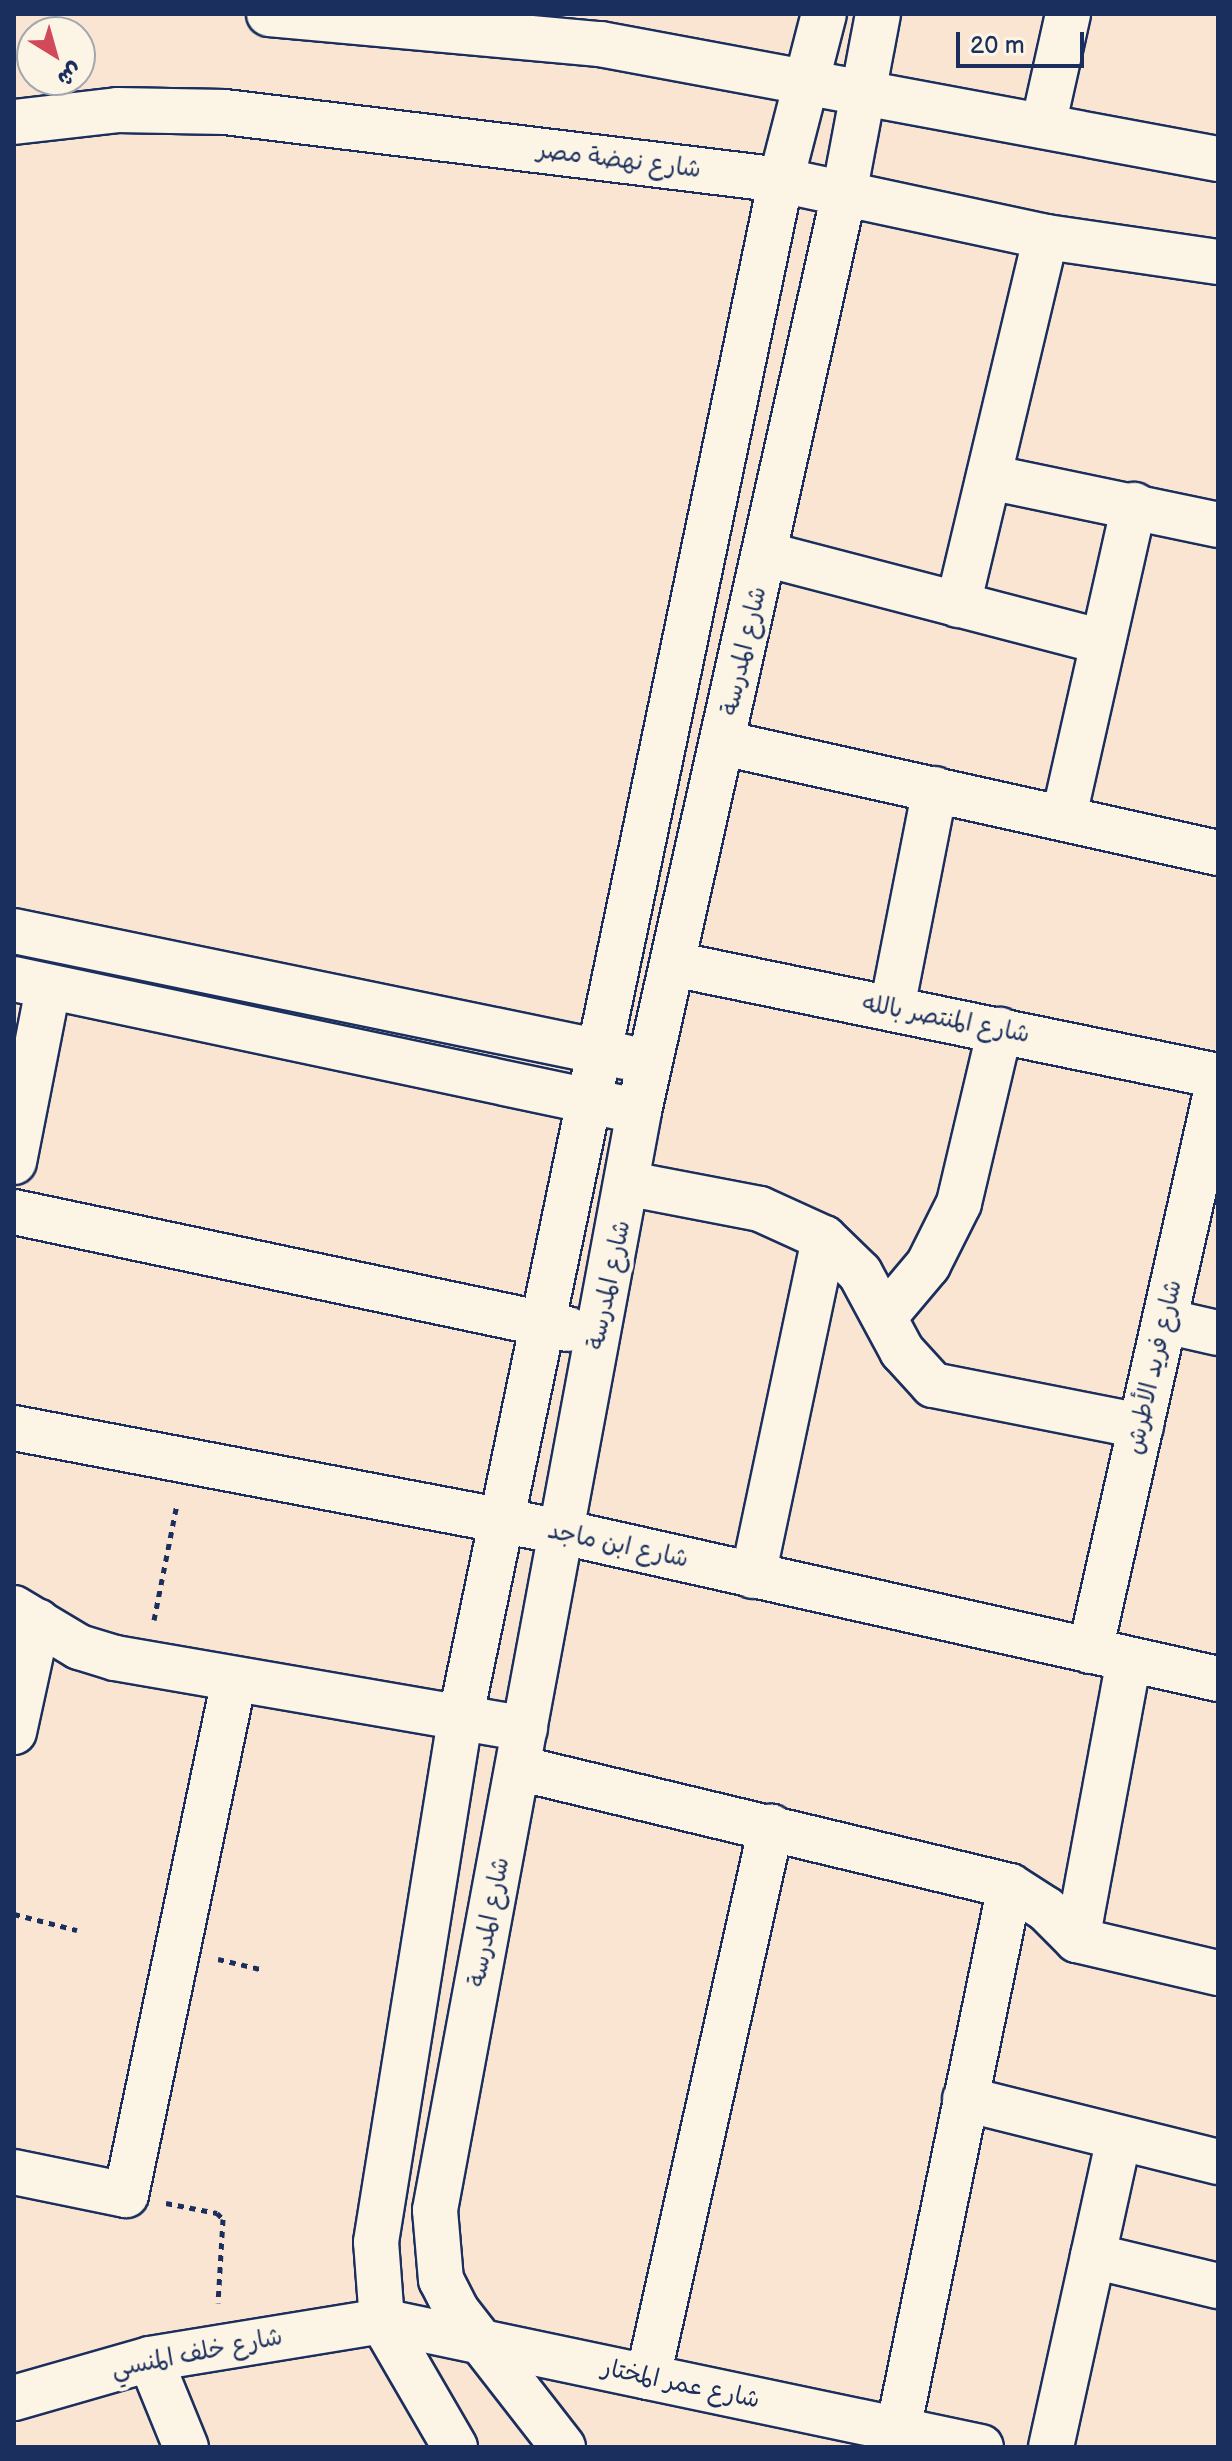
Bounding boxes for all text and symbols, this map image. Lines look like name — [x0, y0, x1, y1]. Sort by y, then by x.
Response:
north arrow — [16, 16, 96, 96]
scale bar — [960, 16, 1088, 66]
text: 20 m — [970, 31, 1025, 60]
text: ش — [52, 56, 87, 92]
street label: شارع نهضة مصر — [535, 136, 703, 184]
street label: شارع المدرسة — [715, 584, 773, 718]
street label: شارع المنتصر بالله — [860, 989, 1032, 1049]
street label: شارع المدرسة — [581, 1218, 637, 1352]
street label: شارع فريد الأطرش — [1120, 1277, 1188, 1457]
street label: شارع ابن ماجد — [545, 1516, 691, 1574]
street label: شارع المدرسة — [462, 1855, 516, 1989]
street label: شارع خلف المنسي — [109, 2322, 285, 2384]
street label: شارع عمر المختار — [600, 2353, 762, 2415]

